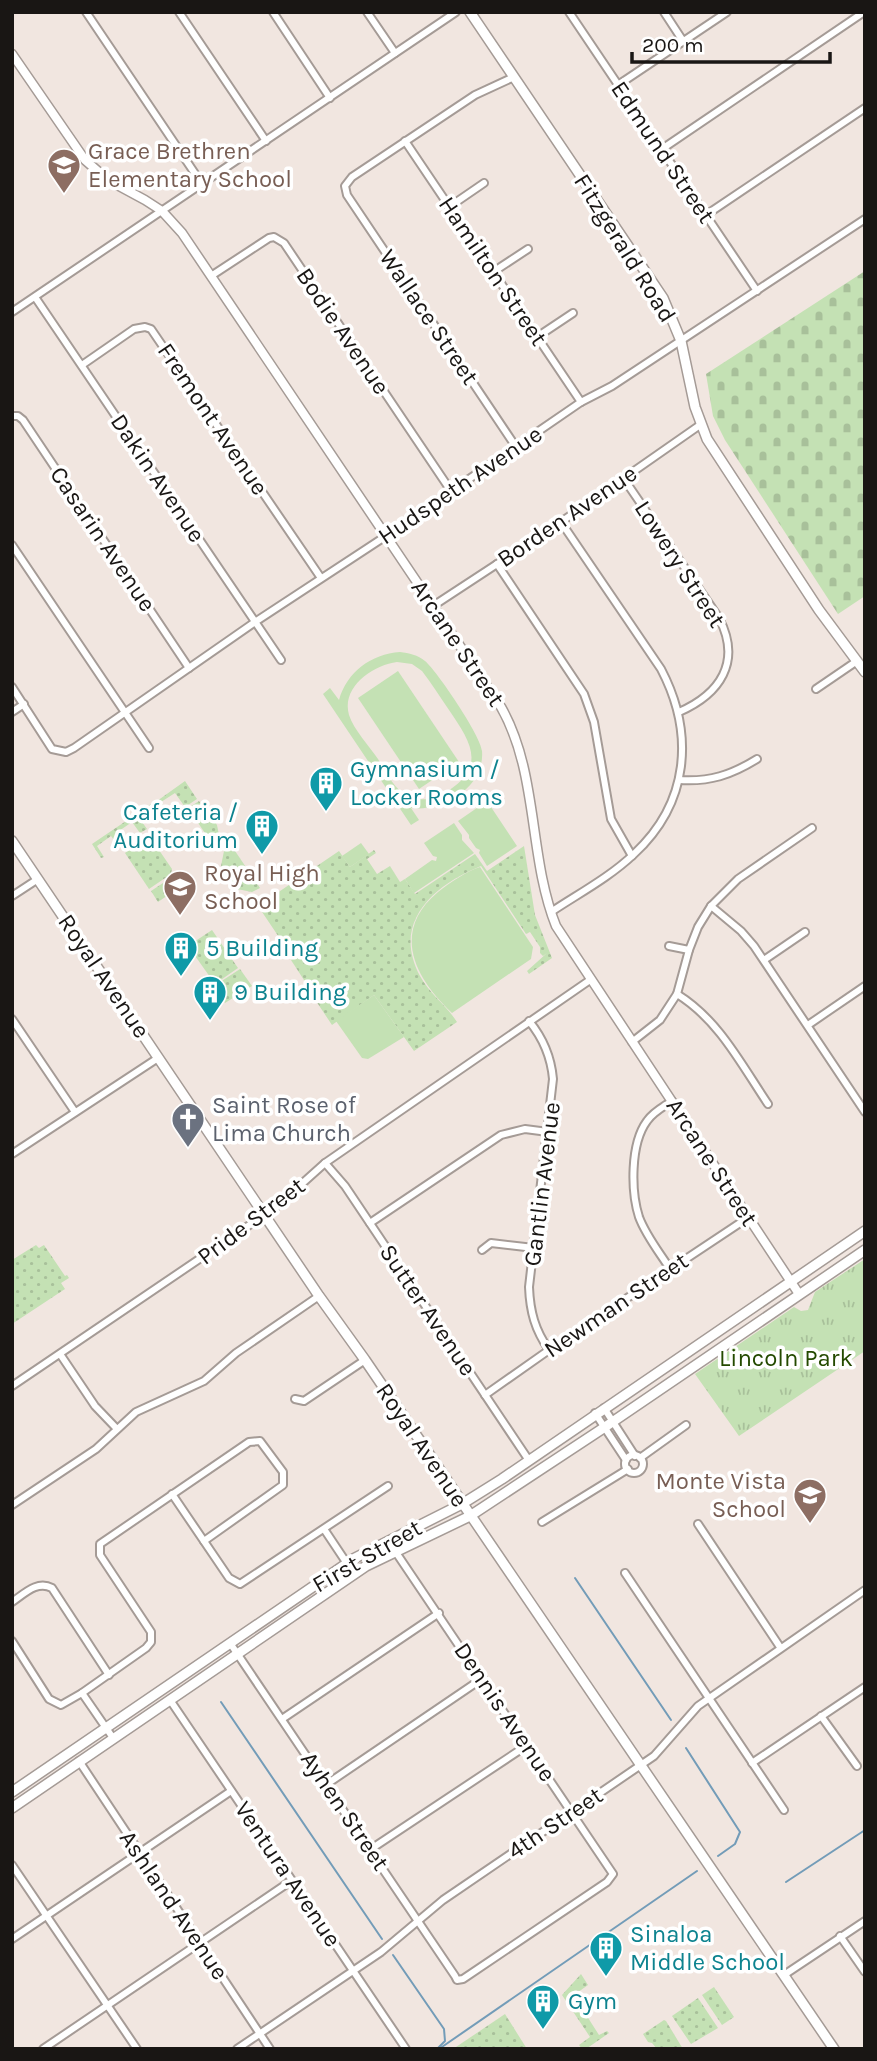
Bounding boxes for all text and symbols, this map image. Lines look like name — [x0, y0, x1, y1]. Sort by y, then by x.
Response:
scale bar — [632, 21, 830, 65]
text: 200 m — [642, 33, 704, 57]
street label: Edmund Street — [605, 76, 721, 228]
place label: Grace Brethren Elementary School — [88, 137, 292, 193]
school or university icon: Grace Brethren Elementary School — [45, 146, 83, 195]
street label: Fitzgerald Road — [568, 169, 682, 327]
street label: Hamilton Street — [433, 191, 553, 351]
street label: Wallace Street — [374, 244, 484, 390]
street label: Bodie Avenue — [290, 262, 396, 400]
street label: Fremont Avenue — [152, 338, 274, 500]
street label: Dakin Avenue — [105, 408, 211, 548]
street label: Hudspeth Avenue — [373, 420, 547, 550]
street label: Borden Avenue — [492, 459, 642, 573]
street label: Casarin Avenue — [44, 461, 162, 617]
street label: Lowery Street — [629, 495, 731, 633]
street label: Arcane Street — [405, 574, 511, 712]
place label: Gymnasium / Locker Rooms — [350, 755, 503, 811]
building icon: Gymnasium / Locker Rooms — [307, 764, 345, 813]
place label: Cafeteria / Auditorium — [113, 798, 238, 854]
building icon: Cafeteria / Auditorium — [243, 807, 281, 856]
place label: Royal High School — [204, 859, 320, 915]
school or university icon: Royal High School — [161, 868, 199, 917]
street label: Royal Avenue — [52, 909, 156, 1043]
building icon: 5 Building — [162, 929, 200, 978]
place label: 5 Building — [206, 934, 318, 962]
building icon: 9 Building — [191, 973, 229, 1022]
place label: 9 Building — [234, 978, 347, 1006]
place label: Saint Rose of Lima Church — [212, 1091, 357, 1147]
street label: Arcane Street — [660, 1093, 764, 1231]
church icon: Saint Rose of Lima Church — [169, 1100, 207, 1149]
street label: Gantlin Avenue — [518, 1100, 566, 1268]
street label: Pride Street — [192, 1172, 310, 1270]
street label: Sutter Avenue — [374, 1239, 482, 1381]
street label: Newman Street — [539, 1246, 693, 1364]
park label: Lincoln Park — [719, 1344, 853, 1372]
street label: Royal Avenue — [370, 1378, 474, 1512]
place label: Monte Vista School — [656, 1467, 786, 1523]
school or university icon: Monte Vista School — [791, 1476, 829, 1525]
street label: First Street — [307, 1513, 427, 1599]
street label: Dennis Avenue — [448, 1637, 562, 1787]
street label: Ayhen Street — [295, 1746, 395, 1876]
street label: 4th Street — [502, 1781, 608, 1865]
street label: Ventura Avenue — [229, 1796, 347, 1952]
street label: Ashland Avenue — [114, 1825, 234, 1985]
place label: Sinaloa Middle School — [630, 1920, 785, 1976]
building icon: Sinaloa Middle School — [587, 1929, 625, 1978]
building icon: Gym — [524, 1982, 562, 2031]
place label: Gym — [568, 1987, 617, 2015]

